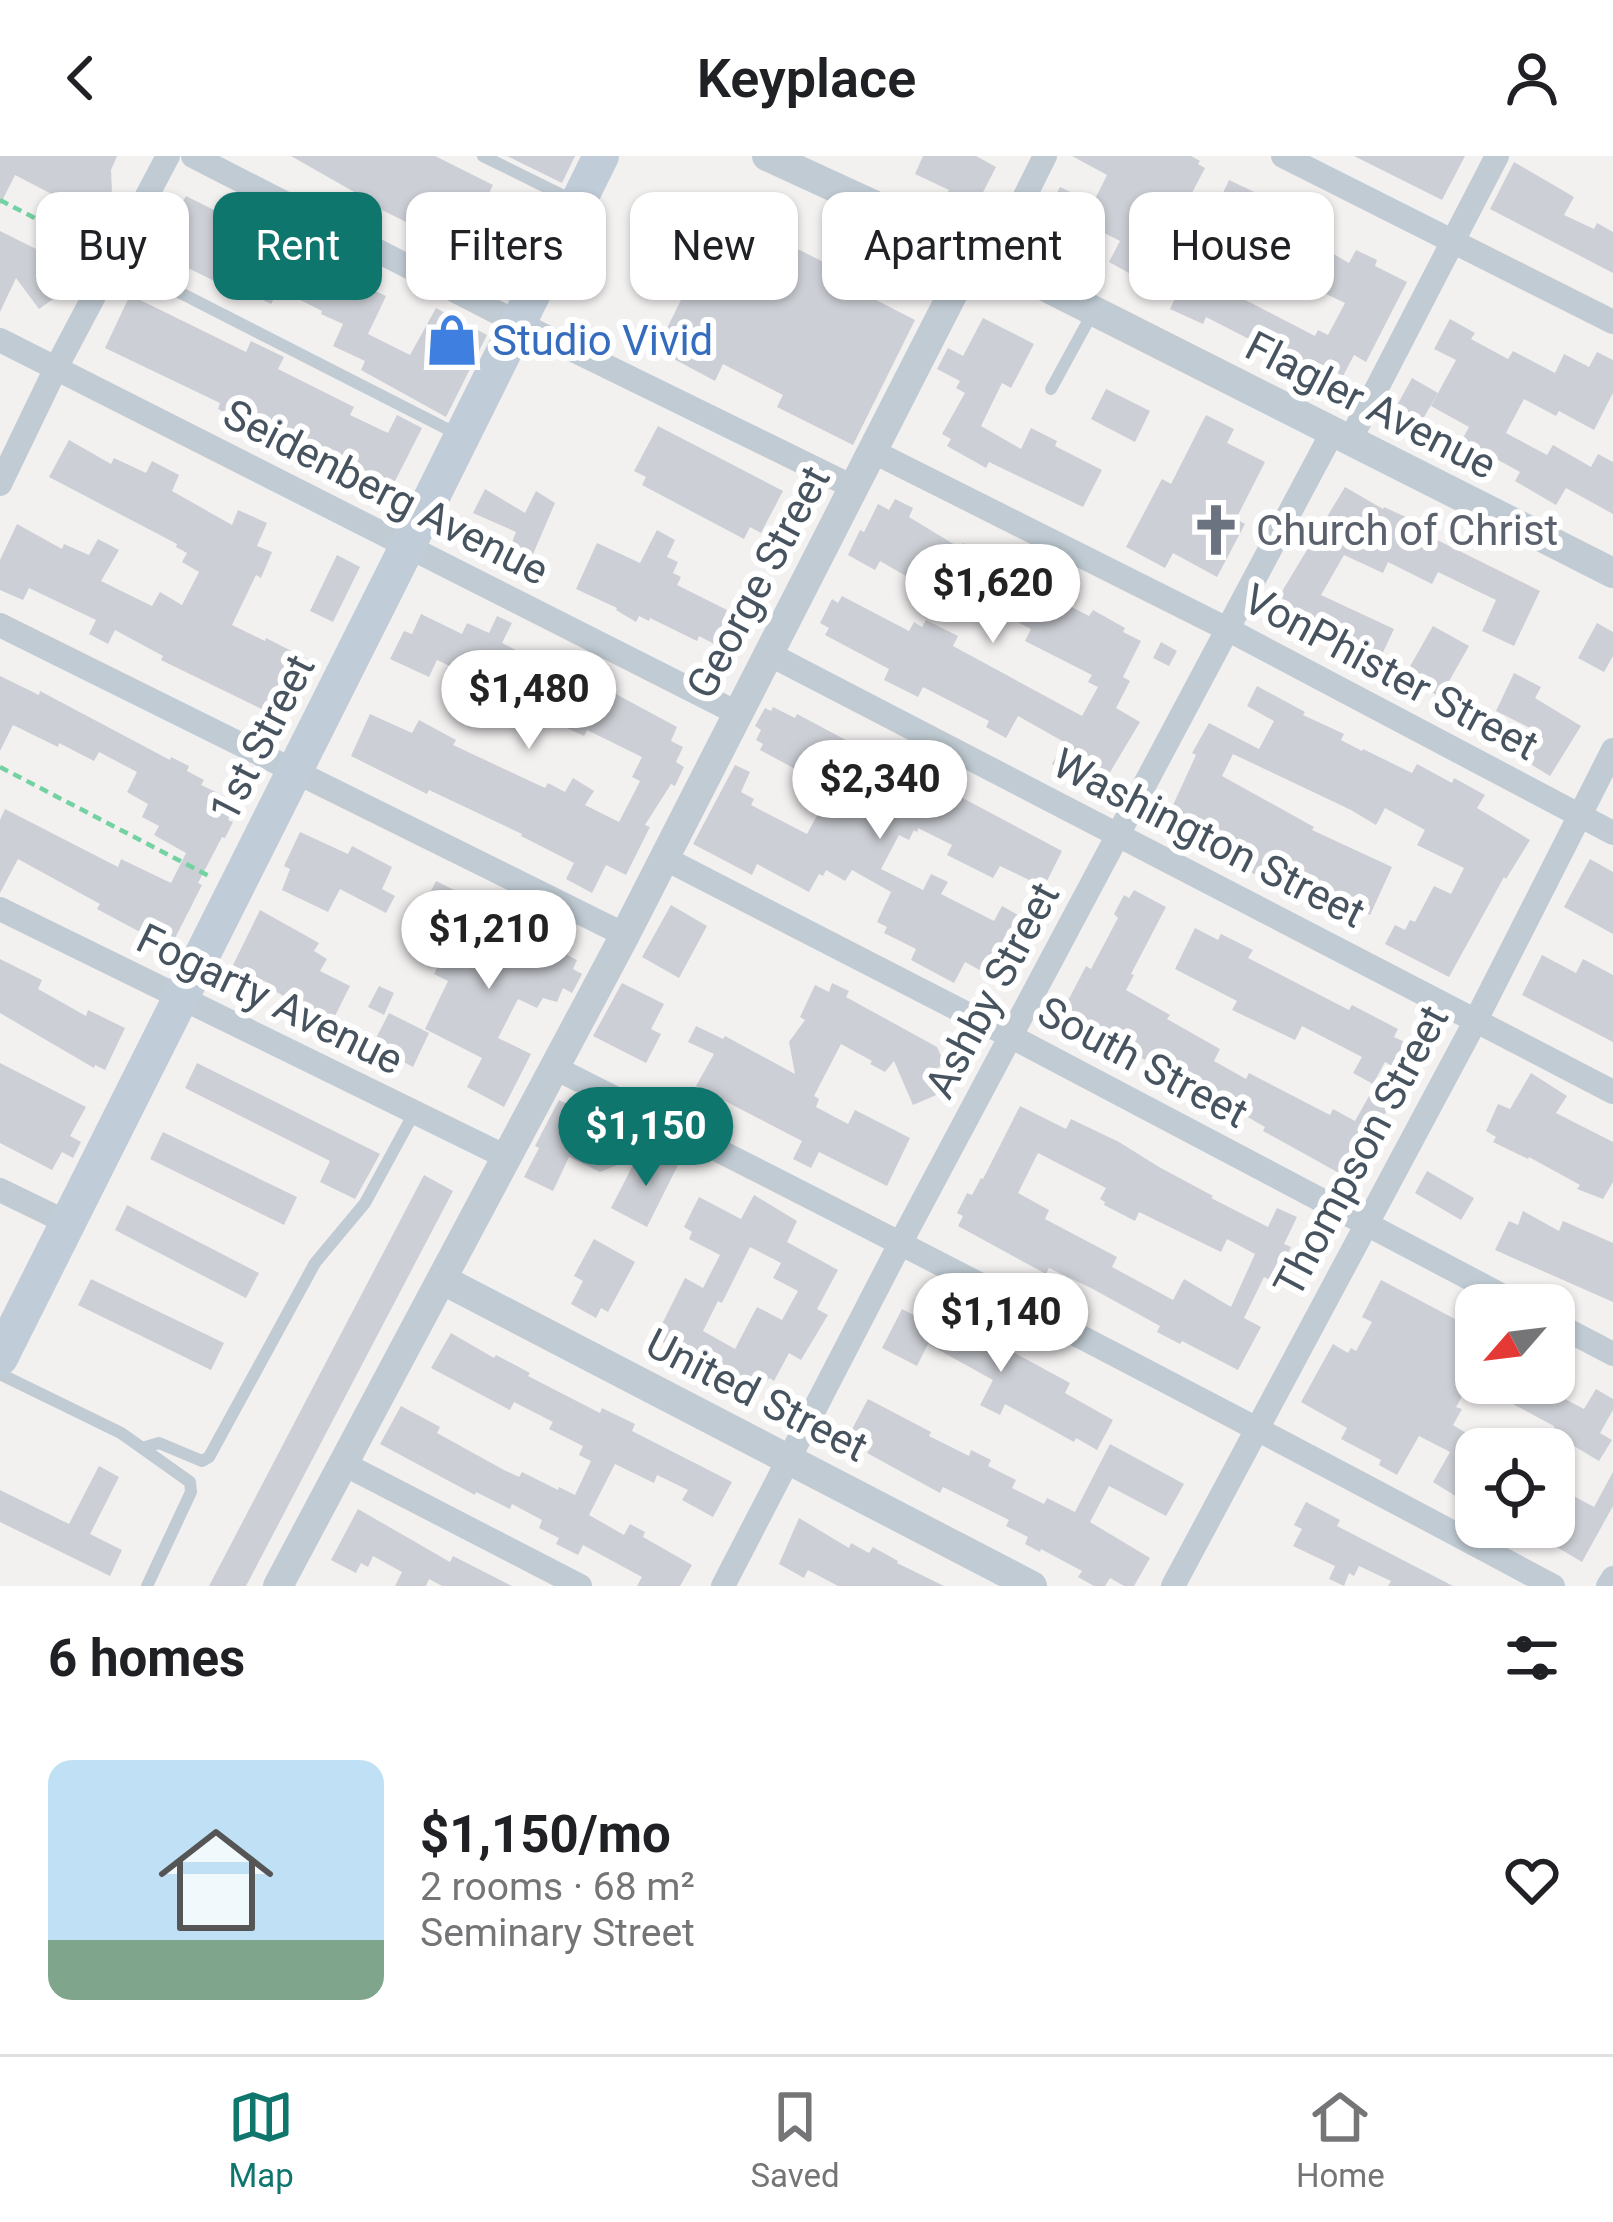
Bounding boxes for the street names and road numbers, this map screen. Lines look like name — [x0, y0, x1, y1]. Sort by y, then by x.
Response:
street label: Flagler Avenue — [1238, 321, 1504, 489]
street label: Seidenberg Avenue — [216, 389, 556, 595]
street label: George Street — [676, 458, 840, 706]
street label: VonPhister Street — [1236, 574, 1546, 770]
street label: 1st Street — [199, 647, 325, 829]
street label: Washington Street — [1045, 738, 1373, 938]
street label: Ashby Street — [915, 874, 1069, 1106]
street label: Fogarty Avenue — [129, 913, 411, 1085]
street label: South Street — [1030, 986, 1256, 1138]
street label: Thompson Street — [1264, 997, 1458, 1305]
street label: United Street — [638, 1318, 876, 1472]

